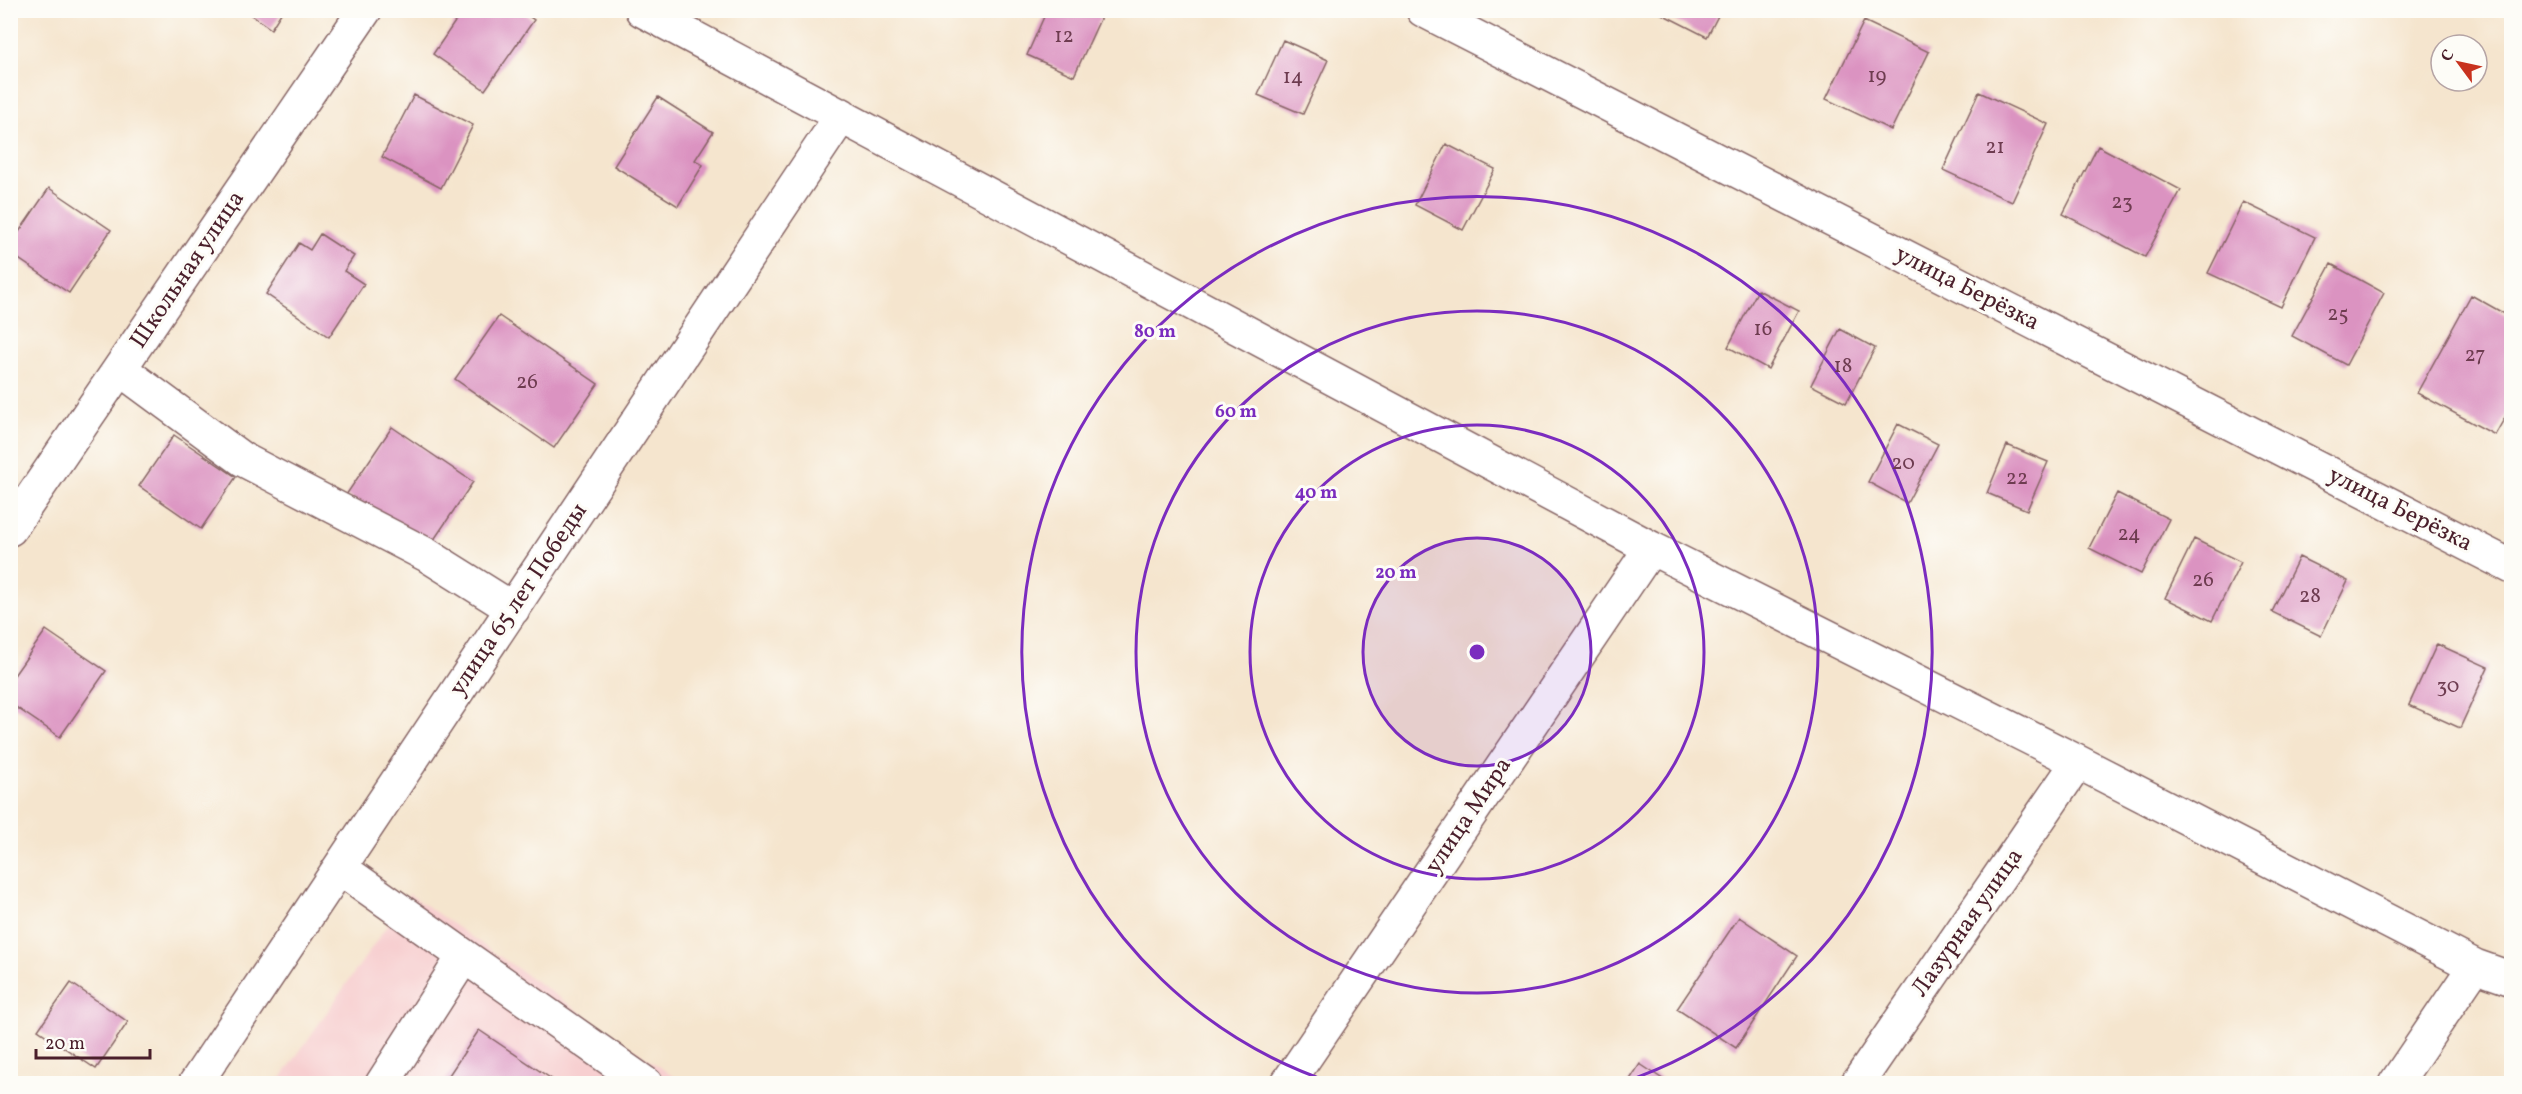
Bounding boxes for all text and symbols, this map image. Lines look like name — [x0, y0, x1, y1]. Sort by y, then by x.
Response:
house number: 12 — [1054, 22, 1074, 51]
north arrow — [2429, 33, 2489, 93]
text: С — [2436, 46, 2460, 66]
house number: 19 — [1867, 62, 1887, 91]
house number: 14 — [1283, 63, 1303, 92]
house number: 21 — [1985, 133, 2005, 162]
street label: Школьная улица — [122, 184, 254, 356]
house number: 23 — [2111, 188, 2133, 217]
street label: улица Берёзка — [1889, 238, 2045, 340]
house number: 25 — [2327, 300, 2349, 329]
house number: 16 — [1754, 315, 1772, 344]
text: 80 m — [1134, 320, 1176, 345]
house number: 27 — [2465, 341, 2485, 370]
house number: 18 — [1834, 352, 1852, 381]
house number: 26 — [516, 368, 538, 397]
text: 60 m — [1215, 400, 1257, 425]
house number: 20 — [1891, 449, 1915, 478]
street label: улица Берёзка — [2322, 459, 2478, 561]
house number: 22 — [2006, 464, 2028, 493]
text: 40 m — [1295, 481, 1337, 506]
street label: улица 65 лет Победы — [442, 497, 596, 703]
house number: 24 — [2117, 520, 2141, 549]
text: 20 m — [1375, 561, 1417, 586]
house number: 26 — [2192, 566, 2214, 595]
house number: 28 — [2299, 582, 2321, 611]
centre of rings — [1467, 642, 1487, 662]
house number: 30 — [2437, 672, 2459, 701]
street label: улица Мира — [1417, 751, 1521, 881]
street label: Лазурная улица — [1904, 842, 2032, 1004]
scale bar — [36, 1022, 150, 1060]
text: 20 m — [45, 1032, 85, 1057]

